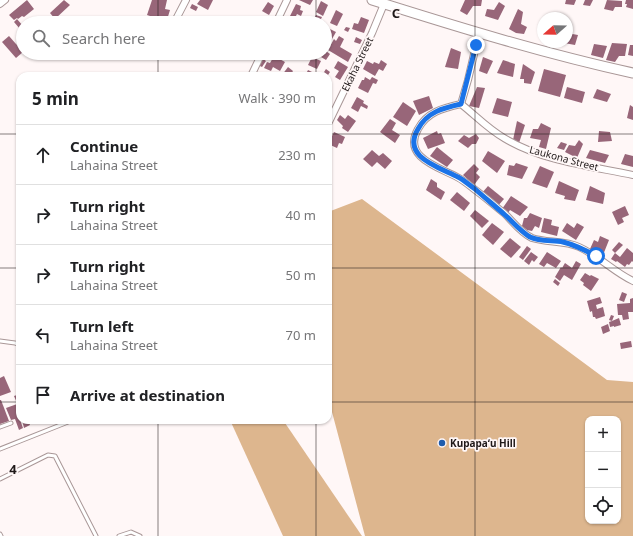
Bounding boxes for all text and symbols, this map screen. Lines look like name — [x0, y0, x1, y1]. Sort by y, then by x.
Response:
text: C — [392, 4, 400, 22]
north arrow — [537, 12, 573, 48]
search box — [16, 16, 332, 60]
icon: search — [30, 27, 52, 49]
text: Search here — [62, 28, 145, 48]
street label: Ekaha Street — [338, 34, 376, 94]
route end — [467, 36, 485, 54]
text: 5 min — [32, 87, 79, 110]
text: Walk · 390 m — [238, 89, 316, 107]
text: Continue — [70, 136, 138, 156]
street label: Laukona Street — [528, 142, 600, 174]
icon: ahead — [32, 144, 54, 166]
text: 230 m — [278, 146, 316, 164]
text: Lahaina Street — [70, 156, 158, 174]
text: Turn right — [70, 196, 145, 216]
icon: right — [32, 204, 54, 226]
text: 40 m — [286, 206, 316, 224]
text: Lahaina Street — [70, 216, 158, 234]
route start — [587, 247, 605, 265]
text: Turn right — [70, 256, 145, 276]
icon: right — [32, 264, 54, 286]
text: 50 m — [286, 266, 316, 284]
text: Lahaina Street — [70, 276, 158, 294]
text: Turn left — [70, 316, 134, 336]
icon: left — [32, 324, 54, 346]
text: 70 m — [286, 326, 316, 344]
text: Lahaina Street — [70, 336, 158, 354]
icon: arrive — [32, 384, 54, 406]
text: Arrive at destination — [70, 385, 225, 405]
map controls — [585, 416, 621, 524]
button: + — [585, 416, 621, 452]
place label: Kupapaʻu Hill — [450, 436, 516, 450]
marker: Kupapaʻu Hill — [437, 438, 447, 448]
button: − — [585, 452, 621, 488]
text: 4 — [9, 460, 17, 478]
button: locate — [585, 488, 621, 524]

